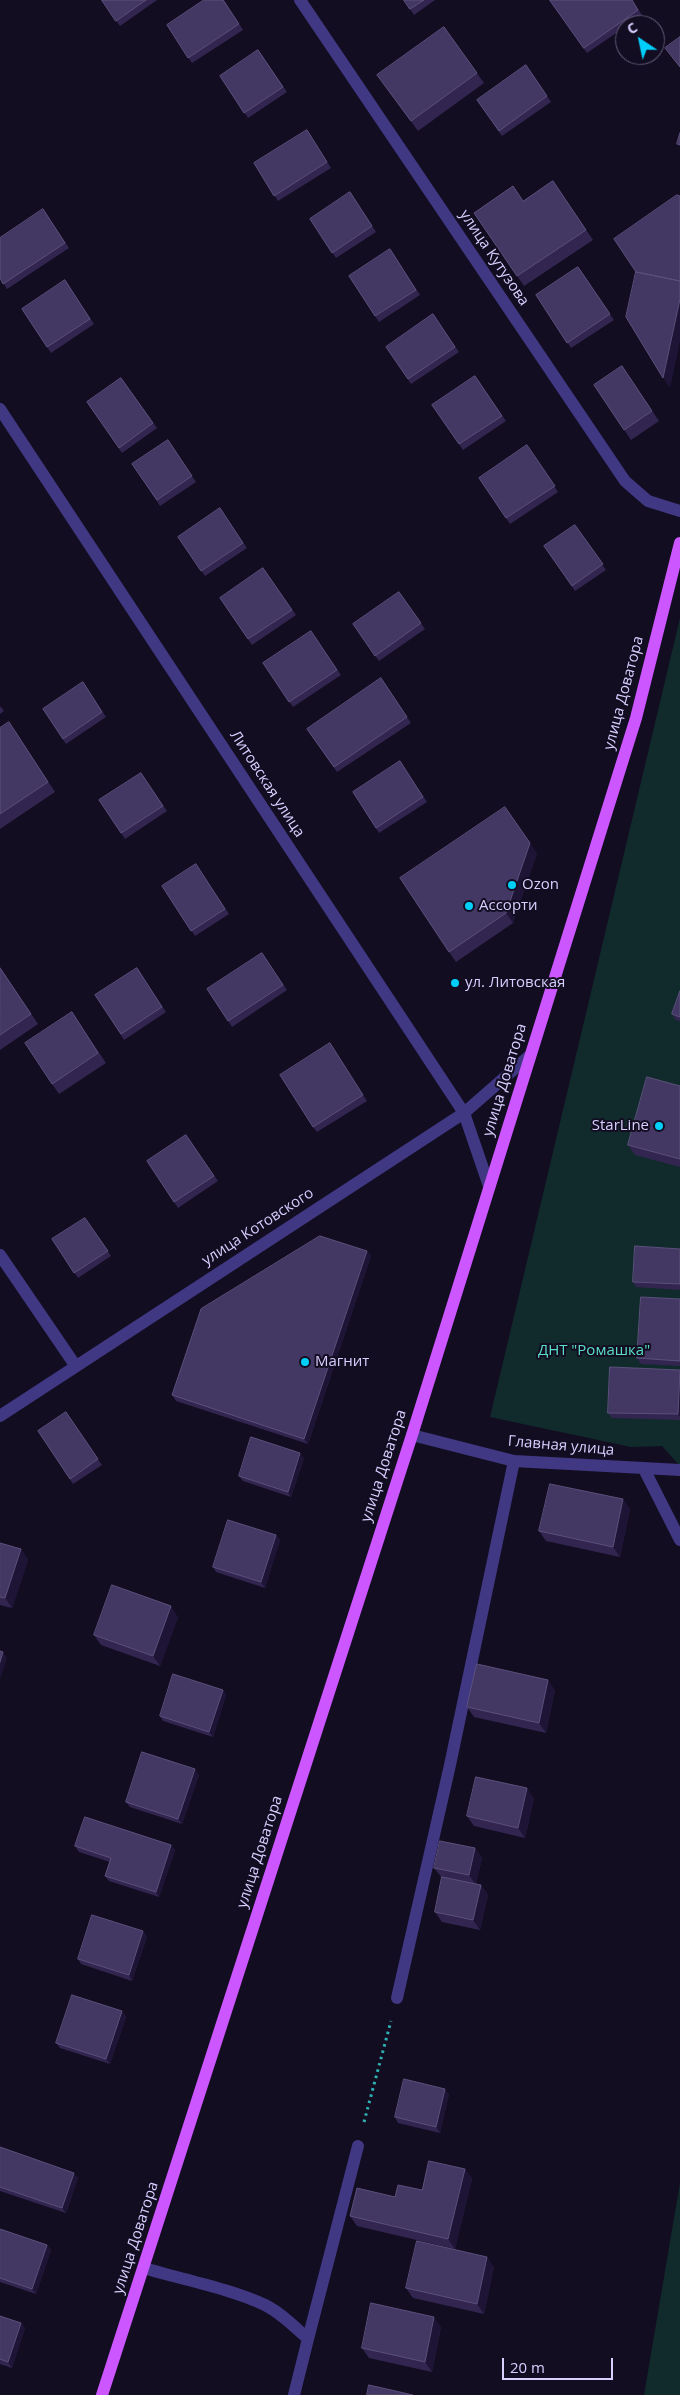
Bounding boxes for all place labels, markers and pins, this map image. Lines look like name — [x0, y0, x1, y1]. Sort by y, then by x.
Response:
place label: Ozon — [522, 876, 559, 894]
marker: Ozon — [506, 879, 518, 891]
place label: Ассорти — [479, 897, 538, 915]
marker: Ассорти — [463, 900, 475, 912]
place label: ул. Литовская — [465, 974, 565, 992]
marker: ул. Литовская — [449, 977, 461, 989]
place label: StarLine — [592, 1117, 649, 1135]
marker: StarLine — [653, 1120, 665, 1132]
place label: Магнит — [315, 1353, 369, 1371]
marker: Магнит — [299, 1356, 311, 1368]

